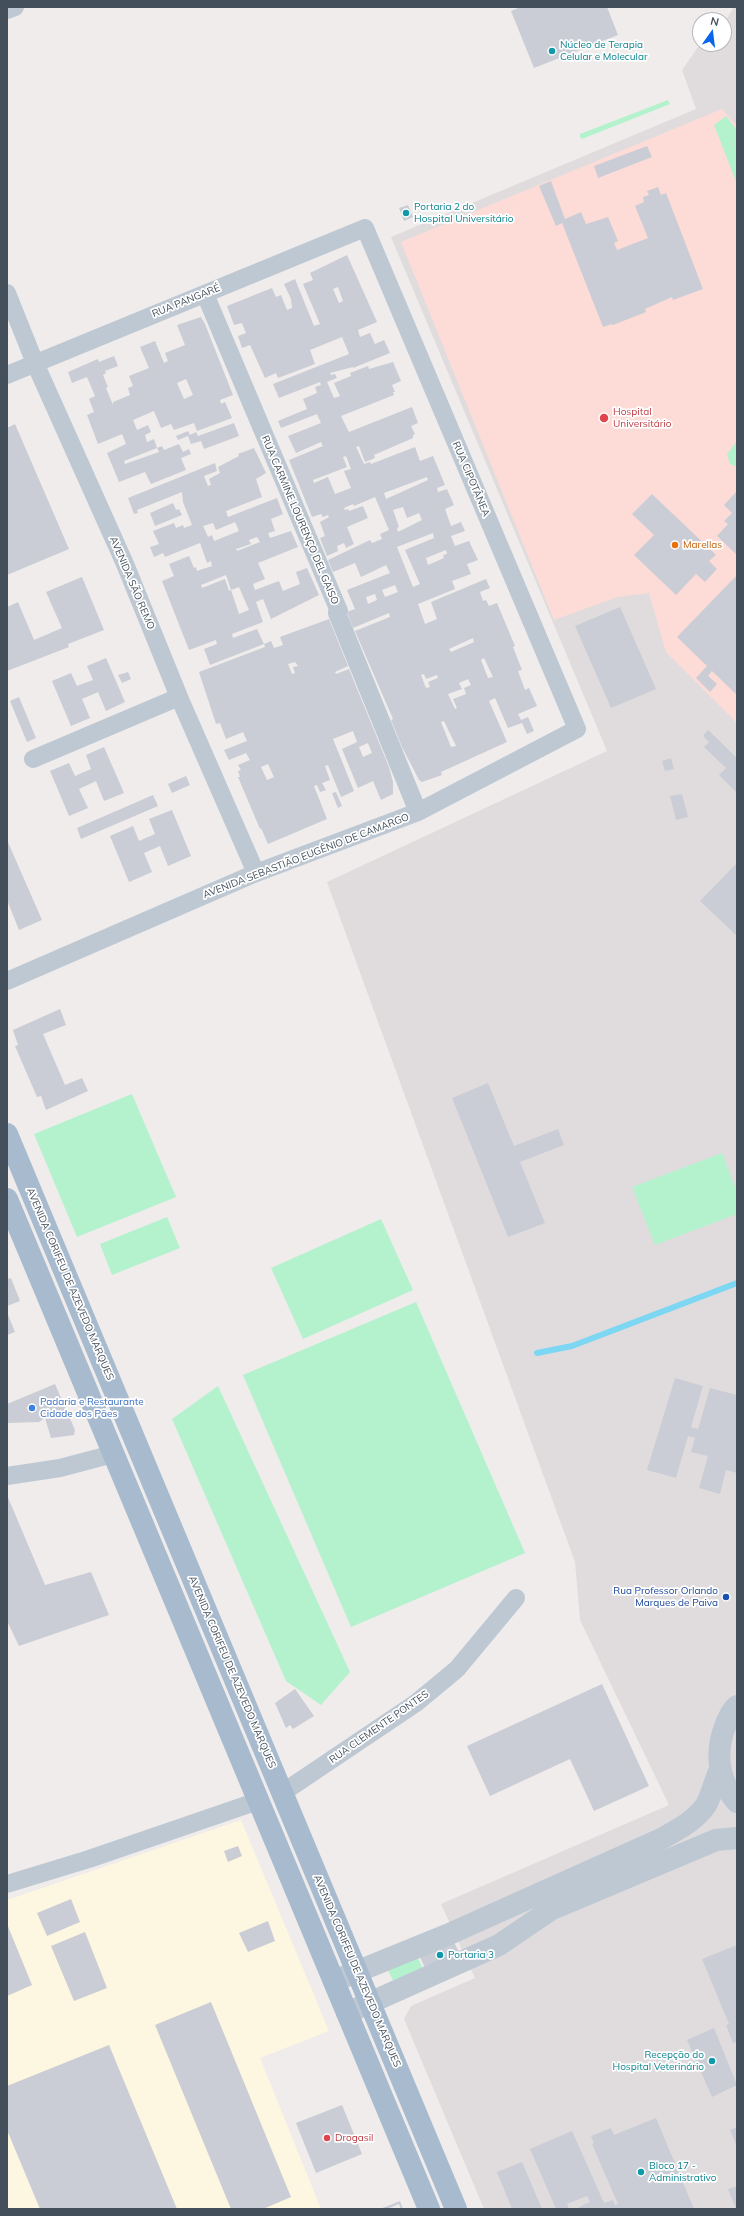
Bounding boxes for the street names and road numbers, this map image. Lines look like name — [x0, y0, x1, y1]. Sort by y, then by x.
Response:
street label: RUA PANGARÉ — [150, 282, 222, 320]
street label: RUA CARMINE LOURENÇO DEL GAISO — [259, 434, 341, 606]
street label: RUA CIPOTÂNEA — [450, 440, 492, 518]
street label: AVENIDA SÃO REMO — [107, 535, 157, 631]
street label: AVENIDA SEBASTIÃO EUGÊNIO DE CAMARGO — [201, 811, 411, 901]
street label: AVENIDA CORIFEU DE AZEVEDO MARQUES — [24, 1186, 116, 1382]
street label: AVENIDA CORIFEU DE AZEVEDO MARQUES — [186, 1574, 278, 1770]
street label: RUA CLEMENTE PONTES — [327, 1688, 431, 1766]
street label: AVENIDA CORIFEU DE AZEVEDO MARQUES — [311, 1873, 403, 2069]

